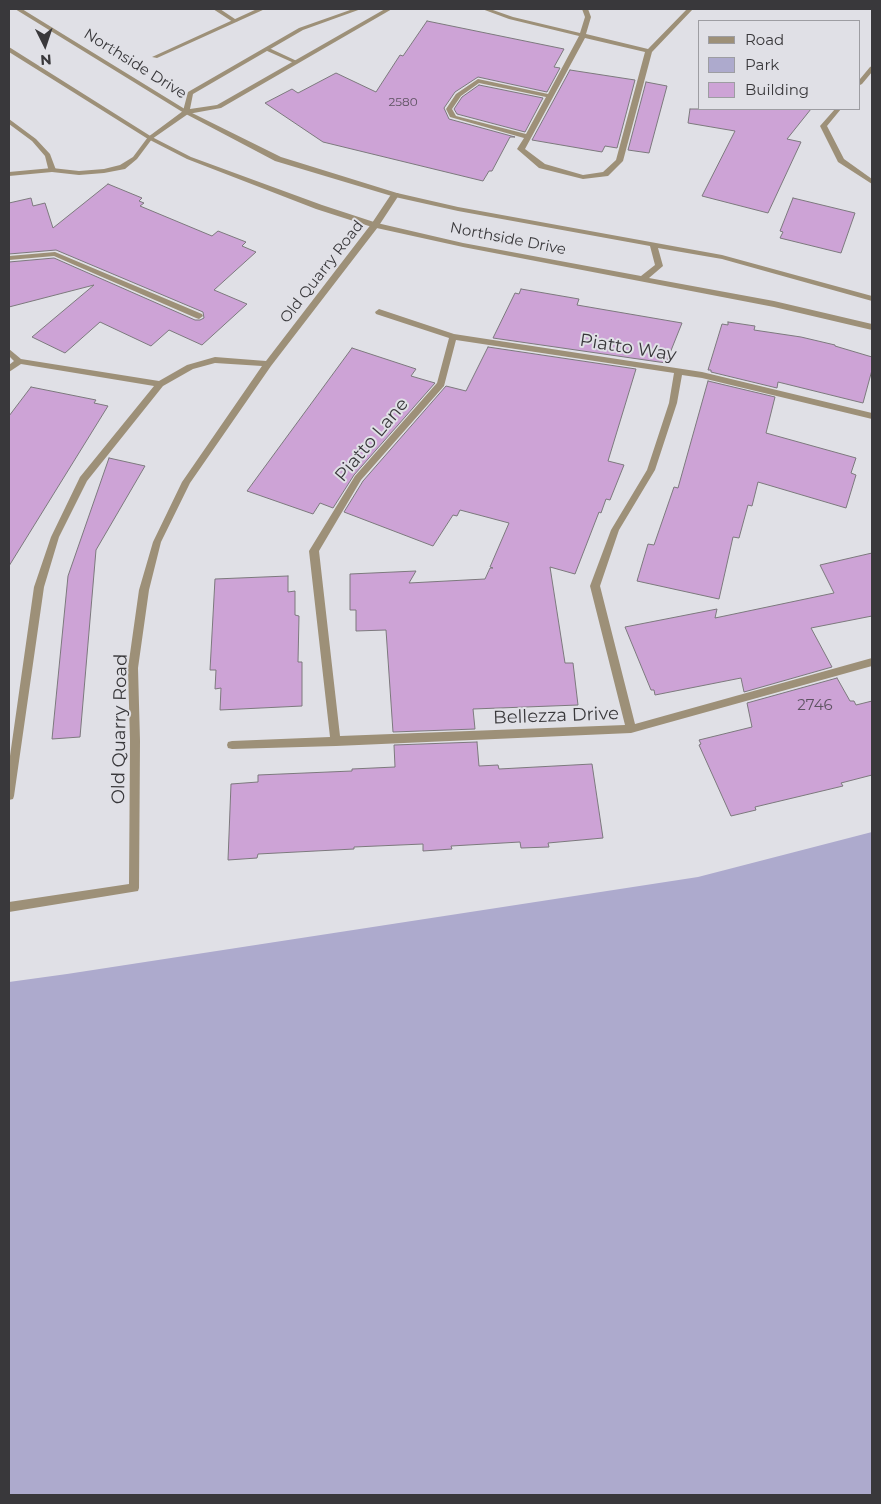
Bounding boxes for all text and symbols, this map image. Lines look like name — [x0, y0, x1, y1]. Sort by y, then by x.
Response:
north arrow — [20, 20, 70, 70]
legend — [698, 20, 861, 110]
street label: Northside Drive — [80, 25, 190, 103]
text: Road — [745, 30, 784, 49]
text: N — [40, 51, 52, 69]
text: Park — [745, 55, 779, 74]
text: Building — [745, 80, 809, 99]
house number: 2580 — [388, 95, 418, 109]
street label: Old Quarry Road — [276, 217, 368, 327]
street label: Northside Drive — [448, 219, 568, 259]
street label: Piatto Way — [578, 330, 678, 366]
street label: Piatto Lane — [331, 394, 413, 486]
street label: Old Quarry Road — [108, 654, 132, 804]
house number: 2746 — [797, 697, 833, 715]
street label: Bellezza Drive — [493, 703, 619, 729]

